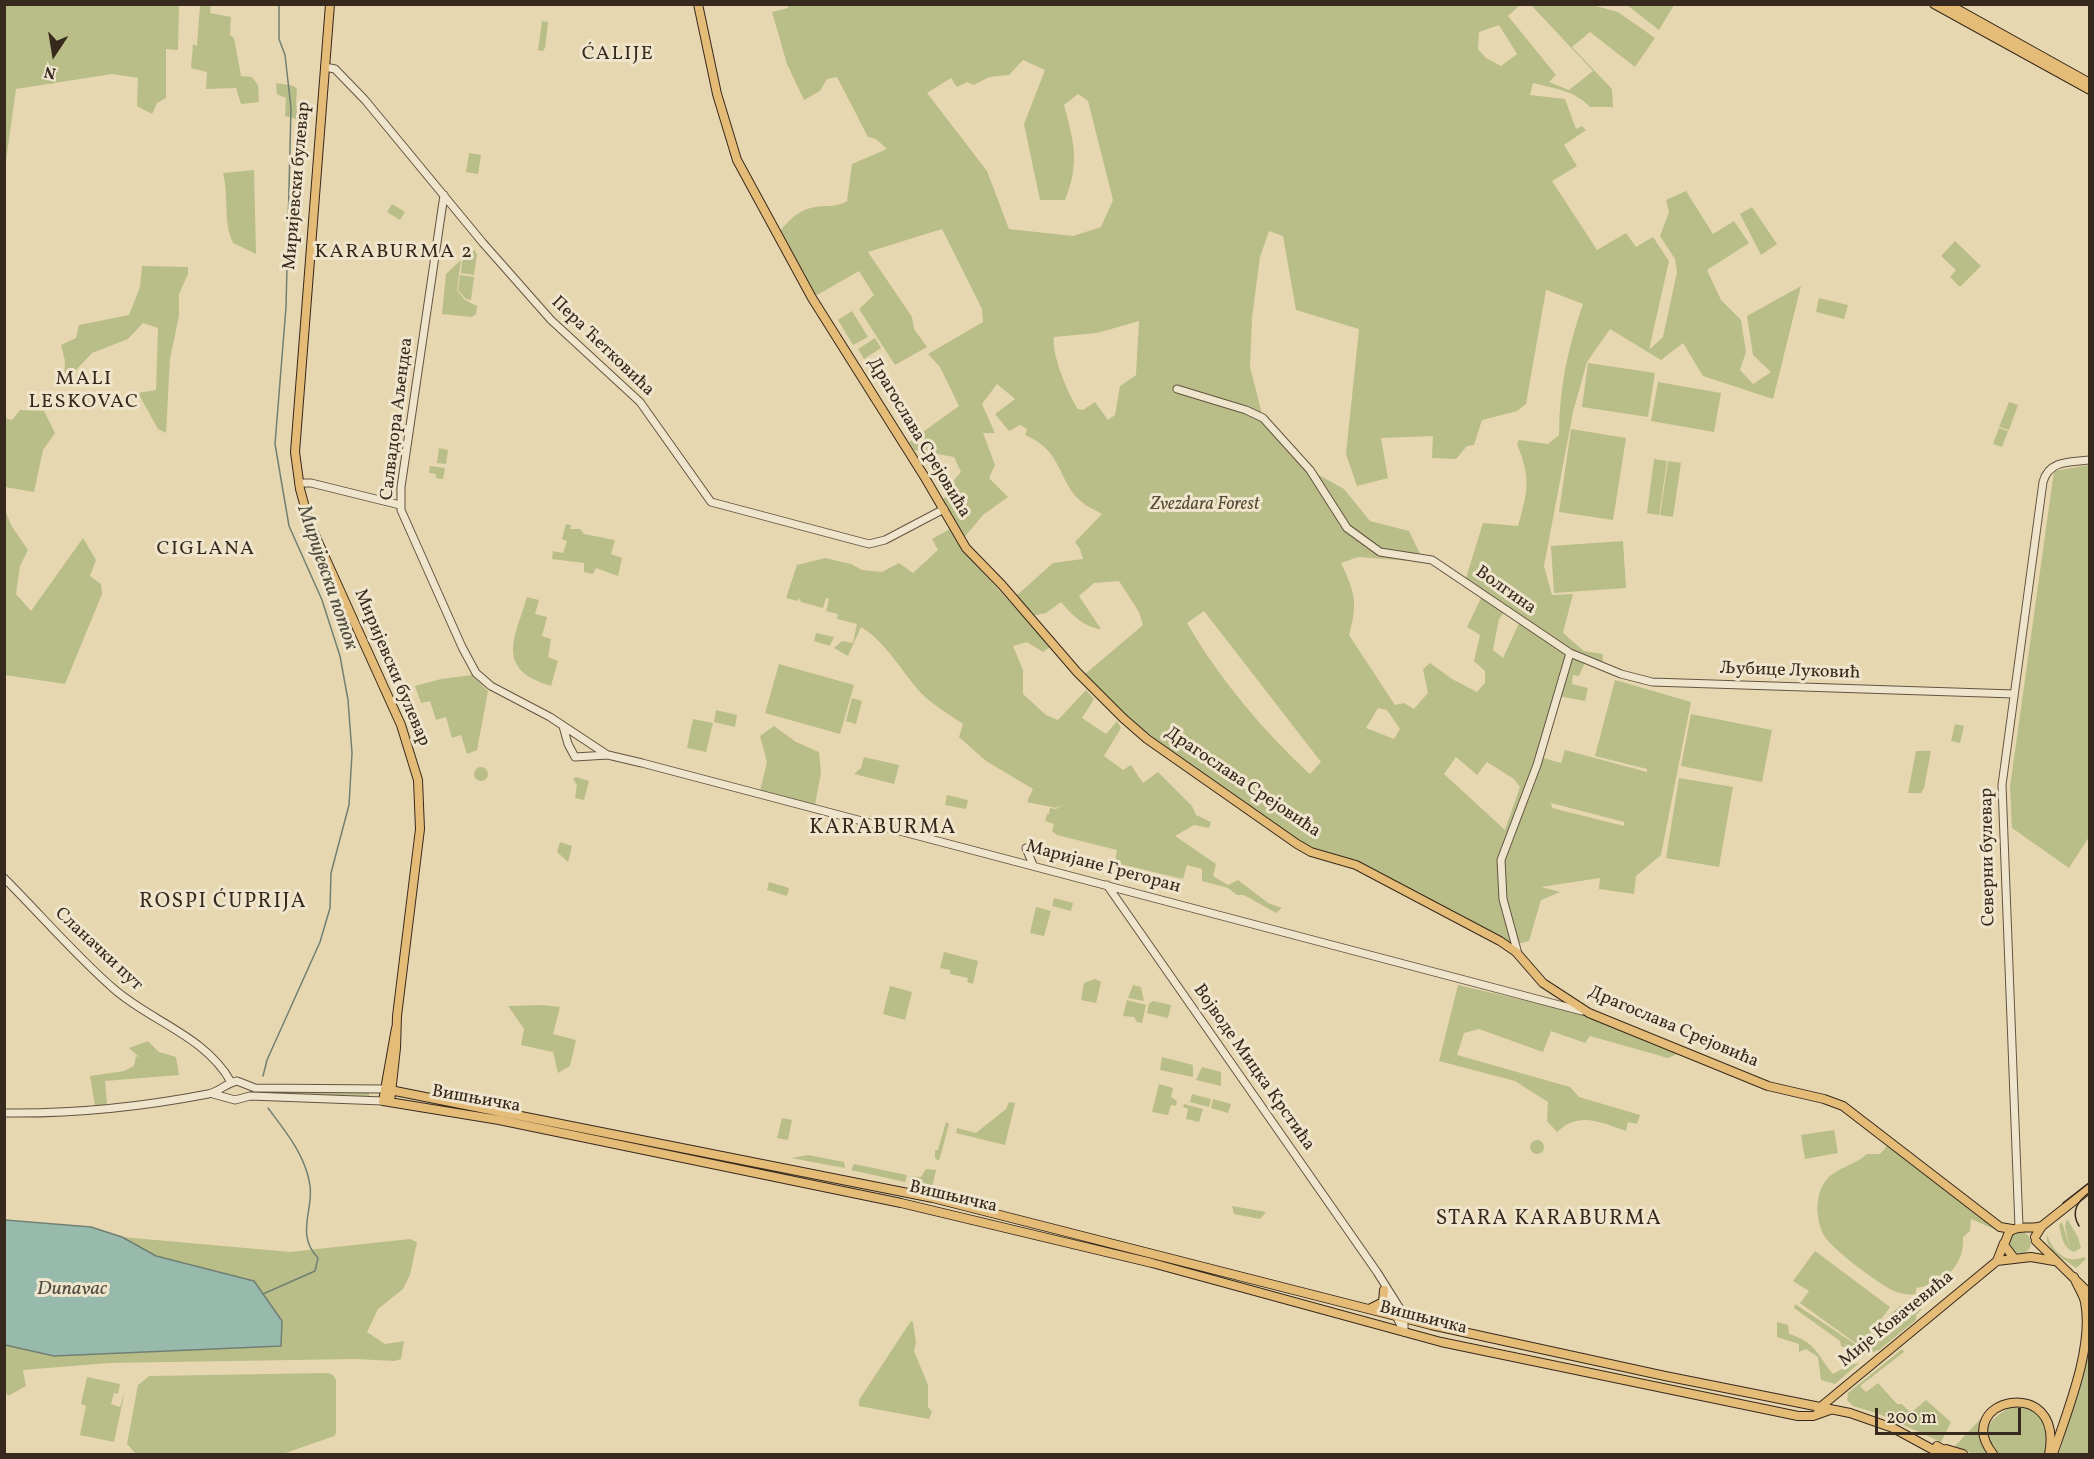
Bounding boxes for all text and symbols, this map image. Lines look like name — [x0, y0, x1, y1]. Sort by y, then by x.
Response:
north arrow — [24, 24, 84, 84]
district label: ĆALIJE — [582, 43, 654, 67]
text: N — [42, 60, 58, 84]
street label: Миријевски булевар — [280, 101, 316, 271]
district label: KARABURMA 2 — [315, 241, 473, 265]
street label: Пера Ћетковића — [546, 292, 658, 402]
street label: Салвадора Аљендеа — [377, 336, 419, 502]
street label: Драгослава Срејовића — [862, 354, 974, 522]
district label: MALI LESKOVAC — [28, 368, 140, 415]
park label: Zvezdara Forest — [1150, 495, 1260, 517]
water label: Миријевски поток — [290, 503, 362, 653]
district label: CIGLANA — [156, 538, 256, 562]
street label: Волгина — [1470, 562, 1540, 620]
street label: Миријевски булевар — [348, 586, 434, 750]
street label: Љубице Луковић — [1719, 659, 1861, 685]
street label: Драгослава Срејовића — [1160, 723, 1324, 843]
street label: Северни булевар — [1977, 788, 2001, 926]
district label: KARABURMA — [809, 816, 957, 842]
street label: Маријане Грегоран — [1023, 837, 1183, 899]
district label: ROSPI ĆUPRIJA — [139, 890, 307, 916]
street label: Сланачки пут — [49, 904, 147, 996]
street label: Војводе Мицка Крстића — [1187, 981, 1319, 1155]
street label: Драгослава Срејовића — [1584, 982, 1762, 1074]
street label: Вишњичка — [430, 1082, 522, 1118]
street label: Вишњичка — [907, 1177, 999, 1219]
district label: STARA KARABURMA — [1436, 1207, 1662, 1233]
street label: Мије Ковачевића — [1835, 1267, 1959, 1373]
water label: Dunavac — [37, 1278, 107, 1302]
street label: Вишњичка — [1377, 1298, 1469, 1340]
scale bar — [1878, 1396, 2024, 1434]
text: 200 m — [1886, 1406, 1937, 1431]

